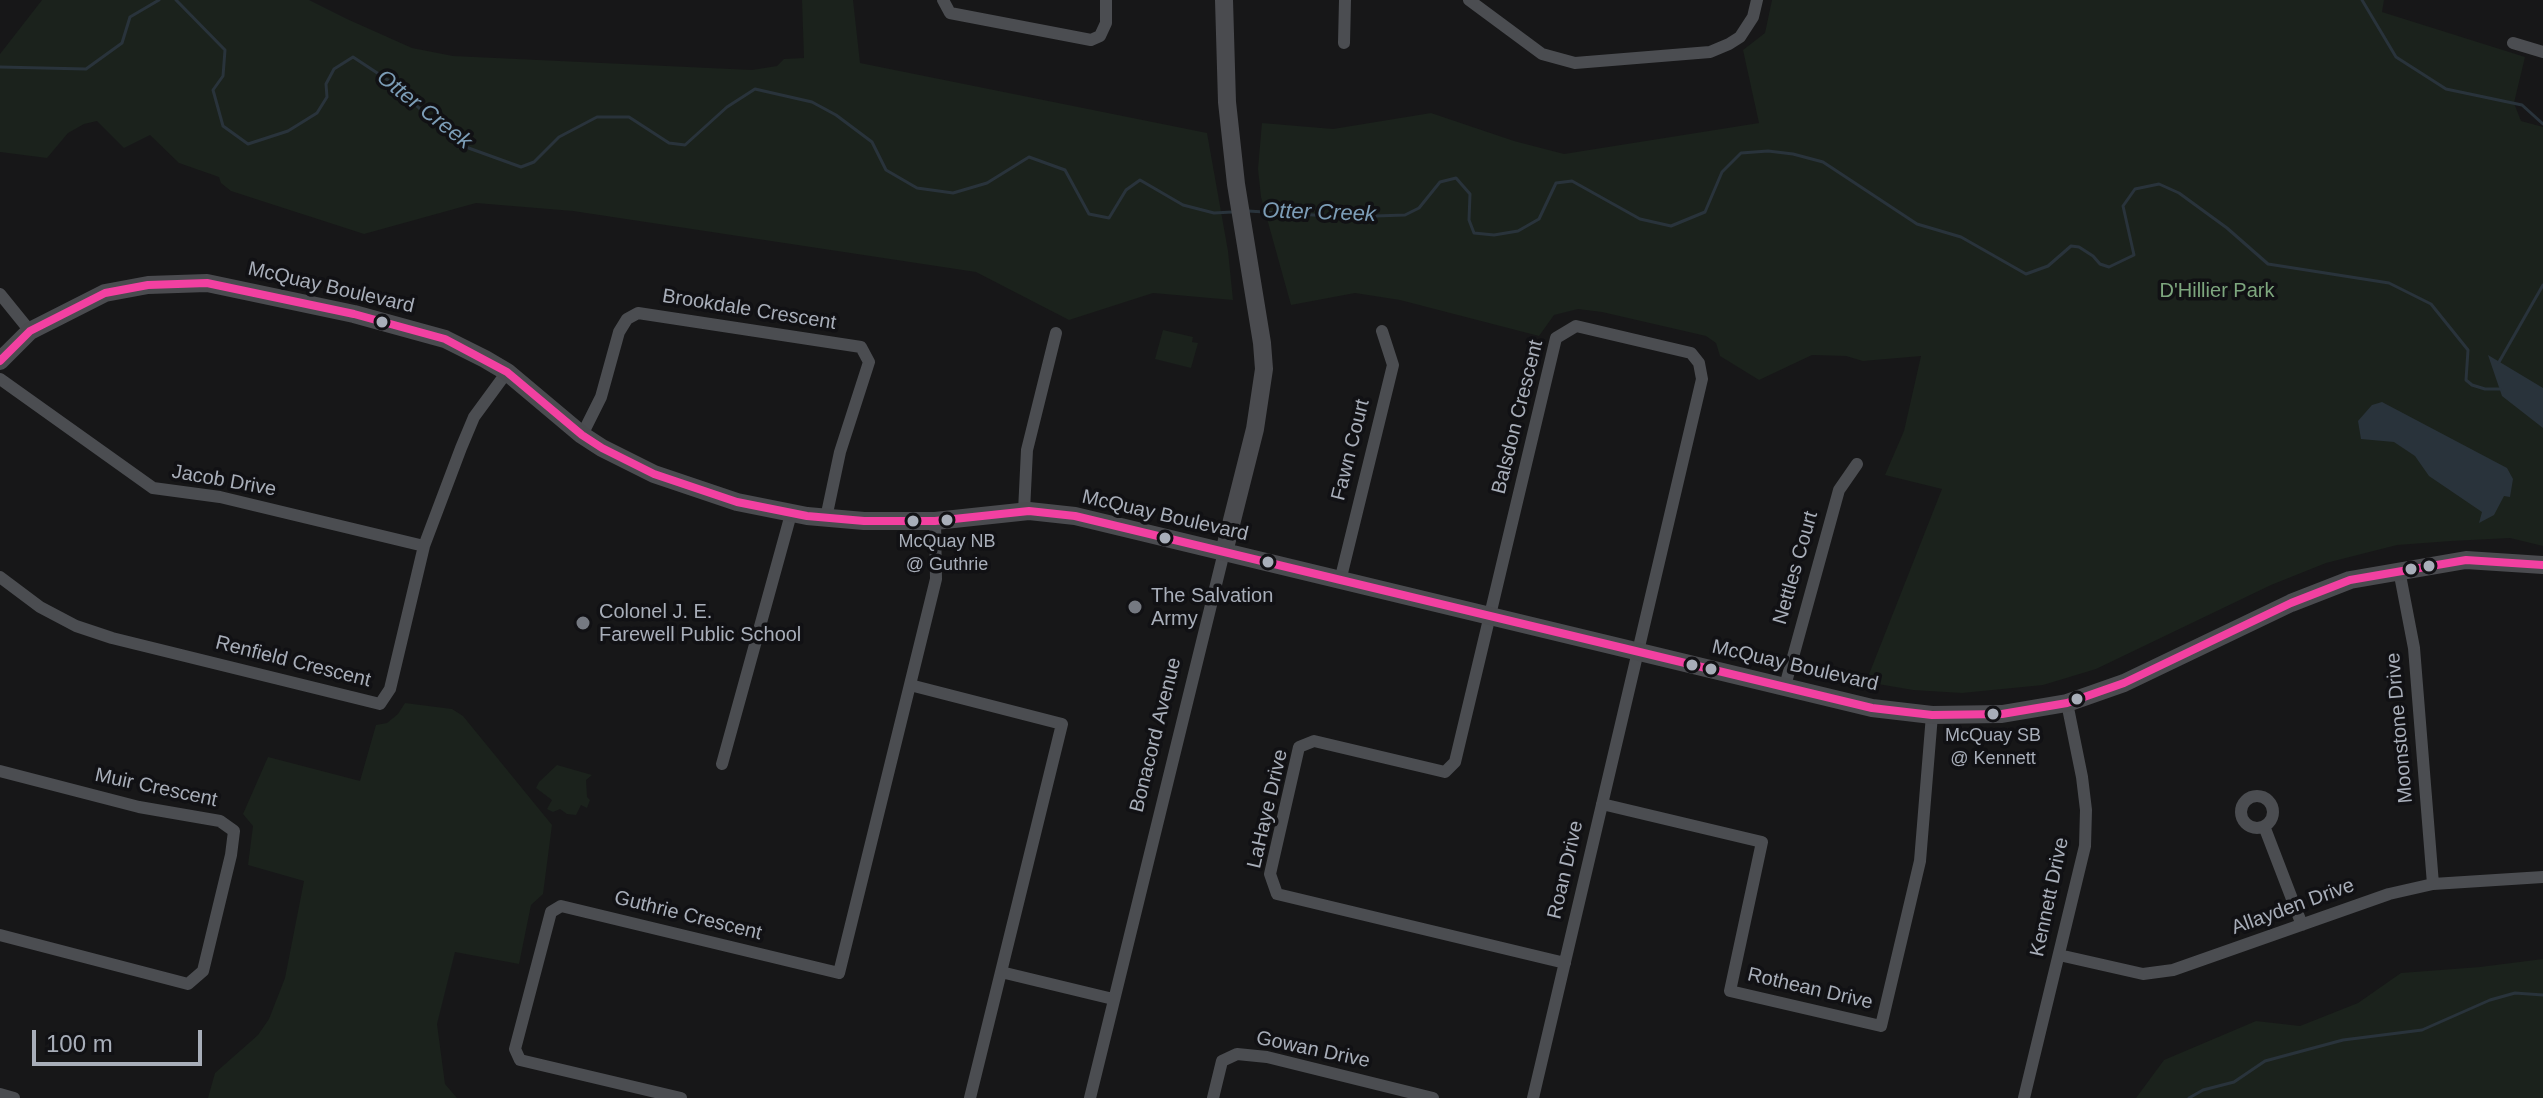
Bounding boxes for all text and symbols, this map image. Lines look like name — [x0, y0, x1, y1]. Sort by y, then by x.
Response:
water label: Otter Creek — [371, 65, 477, 155]
water label: Otter Creek — [1262, 198, 1376, 228]
street label: McQuay Boulevard — [245, 257, 417, 319]
park label: D'Hillier Park — [2160, 279, 2274, 303]
street label: Brookdale Crescent — [660, 284, 838, 336]
unlabelled marker — [374, 314, 390, 330]
street label: Balsdon Crescent — [1487, 338, 1549, 496]
street label: Fawn Court — [1327, 397, 1375, 503]
street label: Jacob Drive — [170, 460, 278, 502]
street label: McQuay Boulevard — [1079, 485, 1251, 547]
street label: Nettles Court — [1768, 509, 1824, 627]
marker: McQuay NB @ Guthrie — [939, 512, 955, 528]
unlabelled marker — [905, 513, 921, 529]
unlabelled marker — [1157, 530, 1173, 546]
place label: McQuay NB @ Guthrie — [898, 531, 996, 574]
unlabelled marker — [1260, 554, 1276, 570]
unlabelled marker — [2421, 558, 2437, 574]
unlabelled marker — [2403, 561, 2419, 577]
place label: The Salvation Army — [1151, 584, 1273, 631]
marker: The Salvation Army — [1126, 598, 1144, 616]
place label: Colonel J. E. Farewell Public School — [599, 600, 801, 647]
marker: Colonel J. E. Farewell Public School — [574, 614, 592, 632]
street label: Renfield Crescent — [213, 631, 373, 693]
street label: McQuay Boulevard — [1709, 635, 1881, 697]
street label: Moonstone Drive — [2381, 652, 2419, 804]
street label: Bonacord Avenue — [1125, 655, 1187, 815]
unlabelled marker — [1684, 657, 1700, 673]
unlabelled marker — [1703, 661, 1719, 677]
unlabelled marker — [2069, 691, 2085, 707]
marker: McQuay SB @ Kennett — [1985, 706, 2001, 722]
place label: McQuay SB @ Kennett — [1945, 725, 2041, 768]
street label: LaHaye Drive — [1243, 747, 1293, 871]
street label: Muir Crescent — [93, 763, 219, 813]
street label: Roan Drive — [1543, 819, 1589, 921]
street label: Kennett Drive — [2026, 835, 2074, 959]
street label: Allayden Drive — [2228, 874, 2358, 940]
street label: Guthrie Crescent — [612, 886, 764, 946]
street label: Rothean Drive — [1745, 963, 1875, 1015]
scale bar — [36, 1014, 206, 1064]
street label: Gowan Drive — [1254, 1026, 1372, 1074]
text: 100 m — [46, 1030, 113, 1057]

